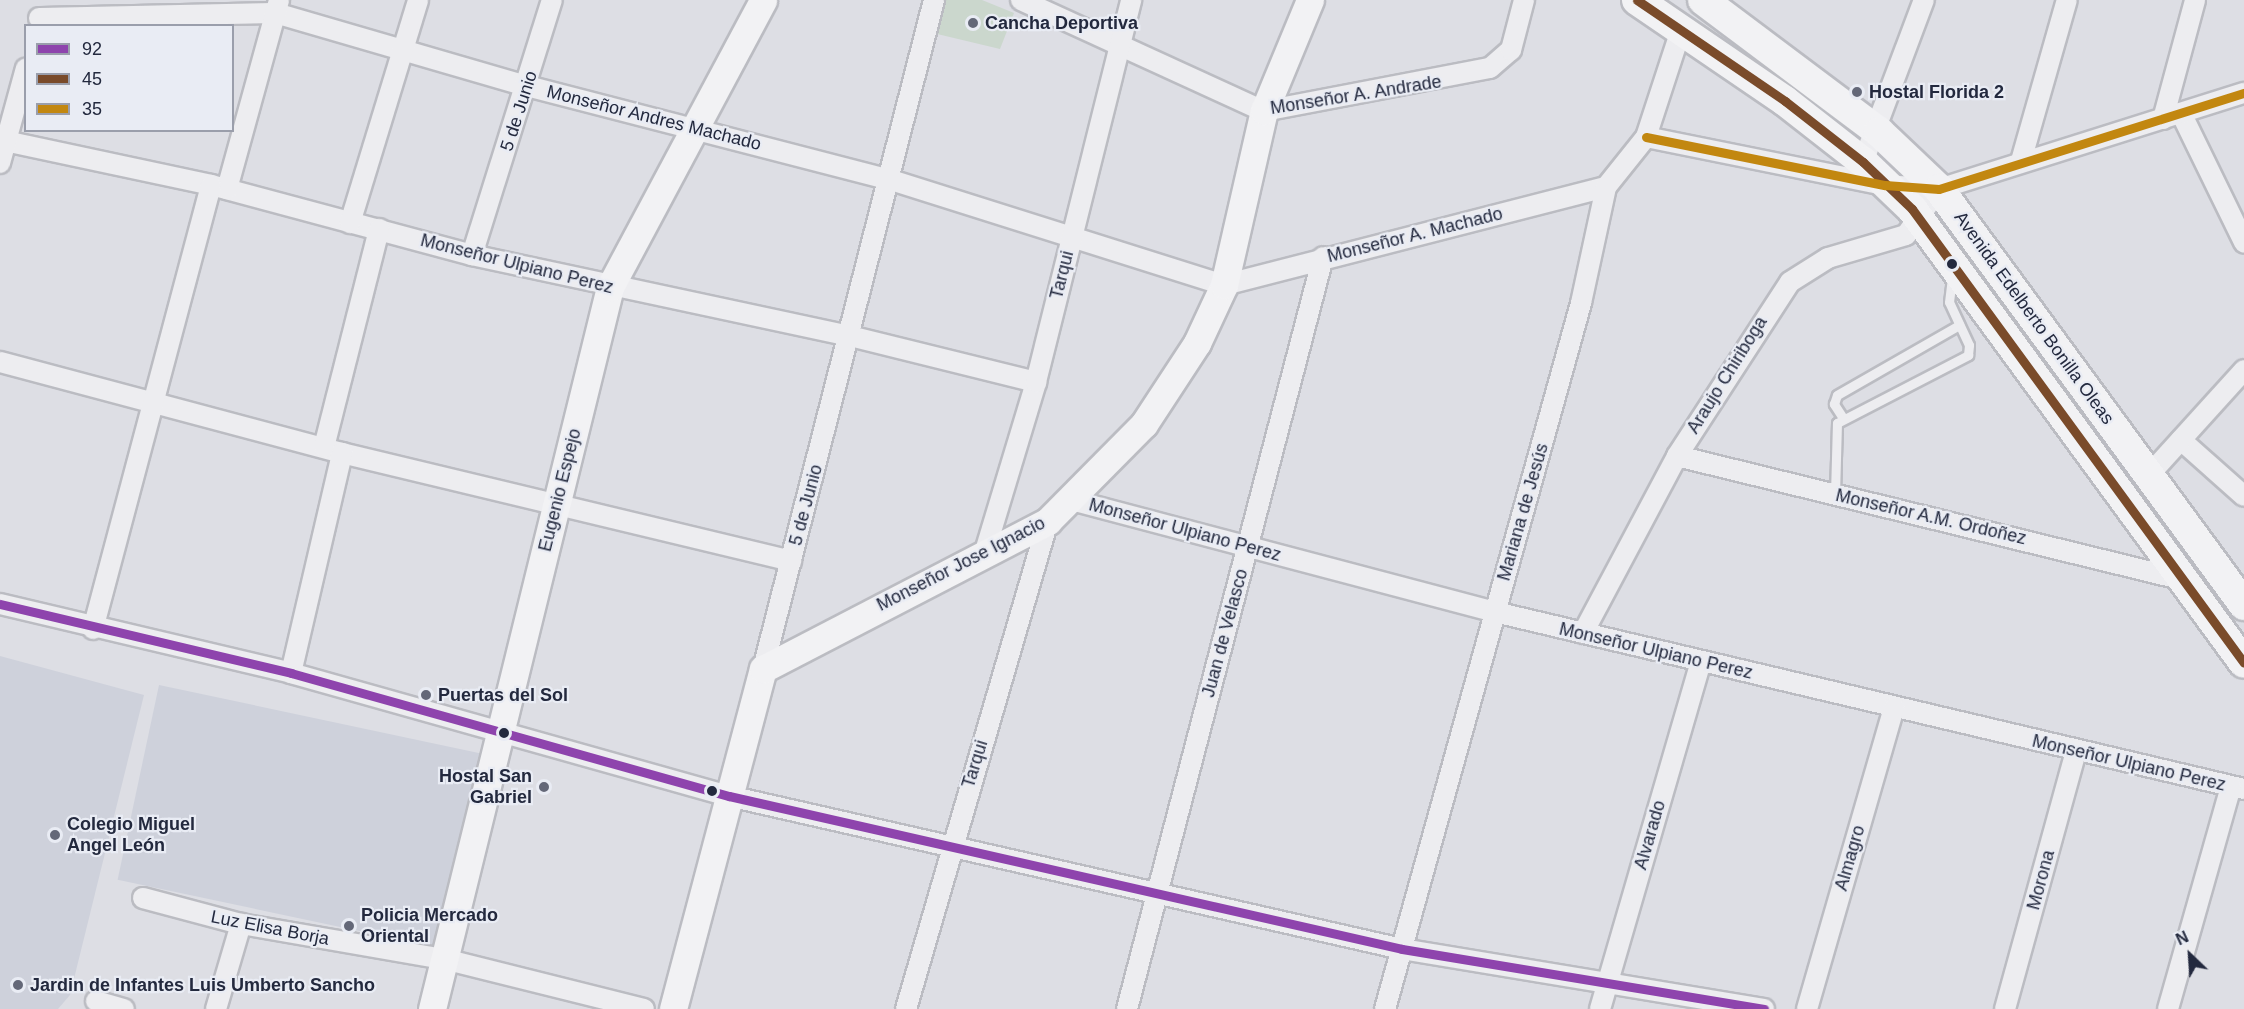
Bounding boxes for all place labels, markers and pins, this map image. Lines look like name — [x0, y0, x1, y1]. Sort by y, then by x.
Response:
place label: Cancha Deportiva — [985, 12, 1138, 34]
marker: Cancha Deportiva — [966, 16, 980, 30]
place label: Hostal Florida 2 — [1869, 81, 2004, 103]
marker: Hostal Florida 2 — [1850, 85, 1864, 99]
unlabelled marker — [1946, 258, 1958, 270]
place label: Puertas del Sol — [438, 684, 568, 706]
marker: Puertas del Sol — [419, 688, 433, 702]
unlabelled marker — [498, 727, 510, 739]
place label: Hostal San Gabriel — [439, 766, 532, 808]
marker: Hostal San Gabriel — [537, 780, 551, 794]
unlabelled marker — [706, 785, 718, 797]
place label: Colegio Miguel Angel León — [67, 814, 195, 856]
marker: Colegio Miguel Angel León — [48, 828, 62, 842]
place label: Policia Mercado Oriental — [361, 905, 498, 948]
marker: Policia Mercado Oriental — [342, 919, 356, 933]
place label: Jardin de Infantes Luis Umberto Sancho — [30, 974, 375, 996]
marker: Jardin de Infantes Luis Umberto Sancho — [11, 978, 25, 992]

